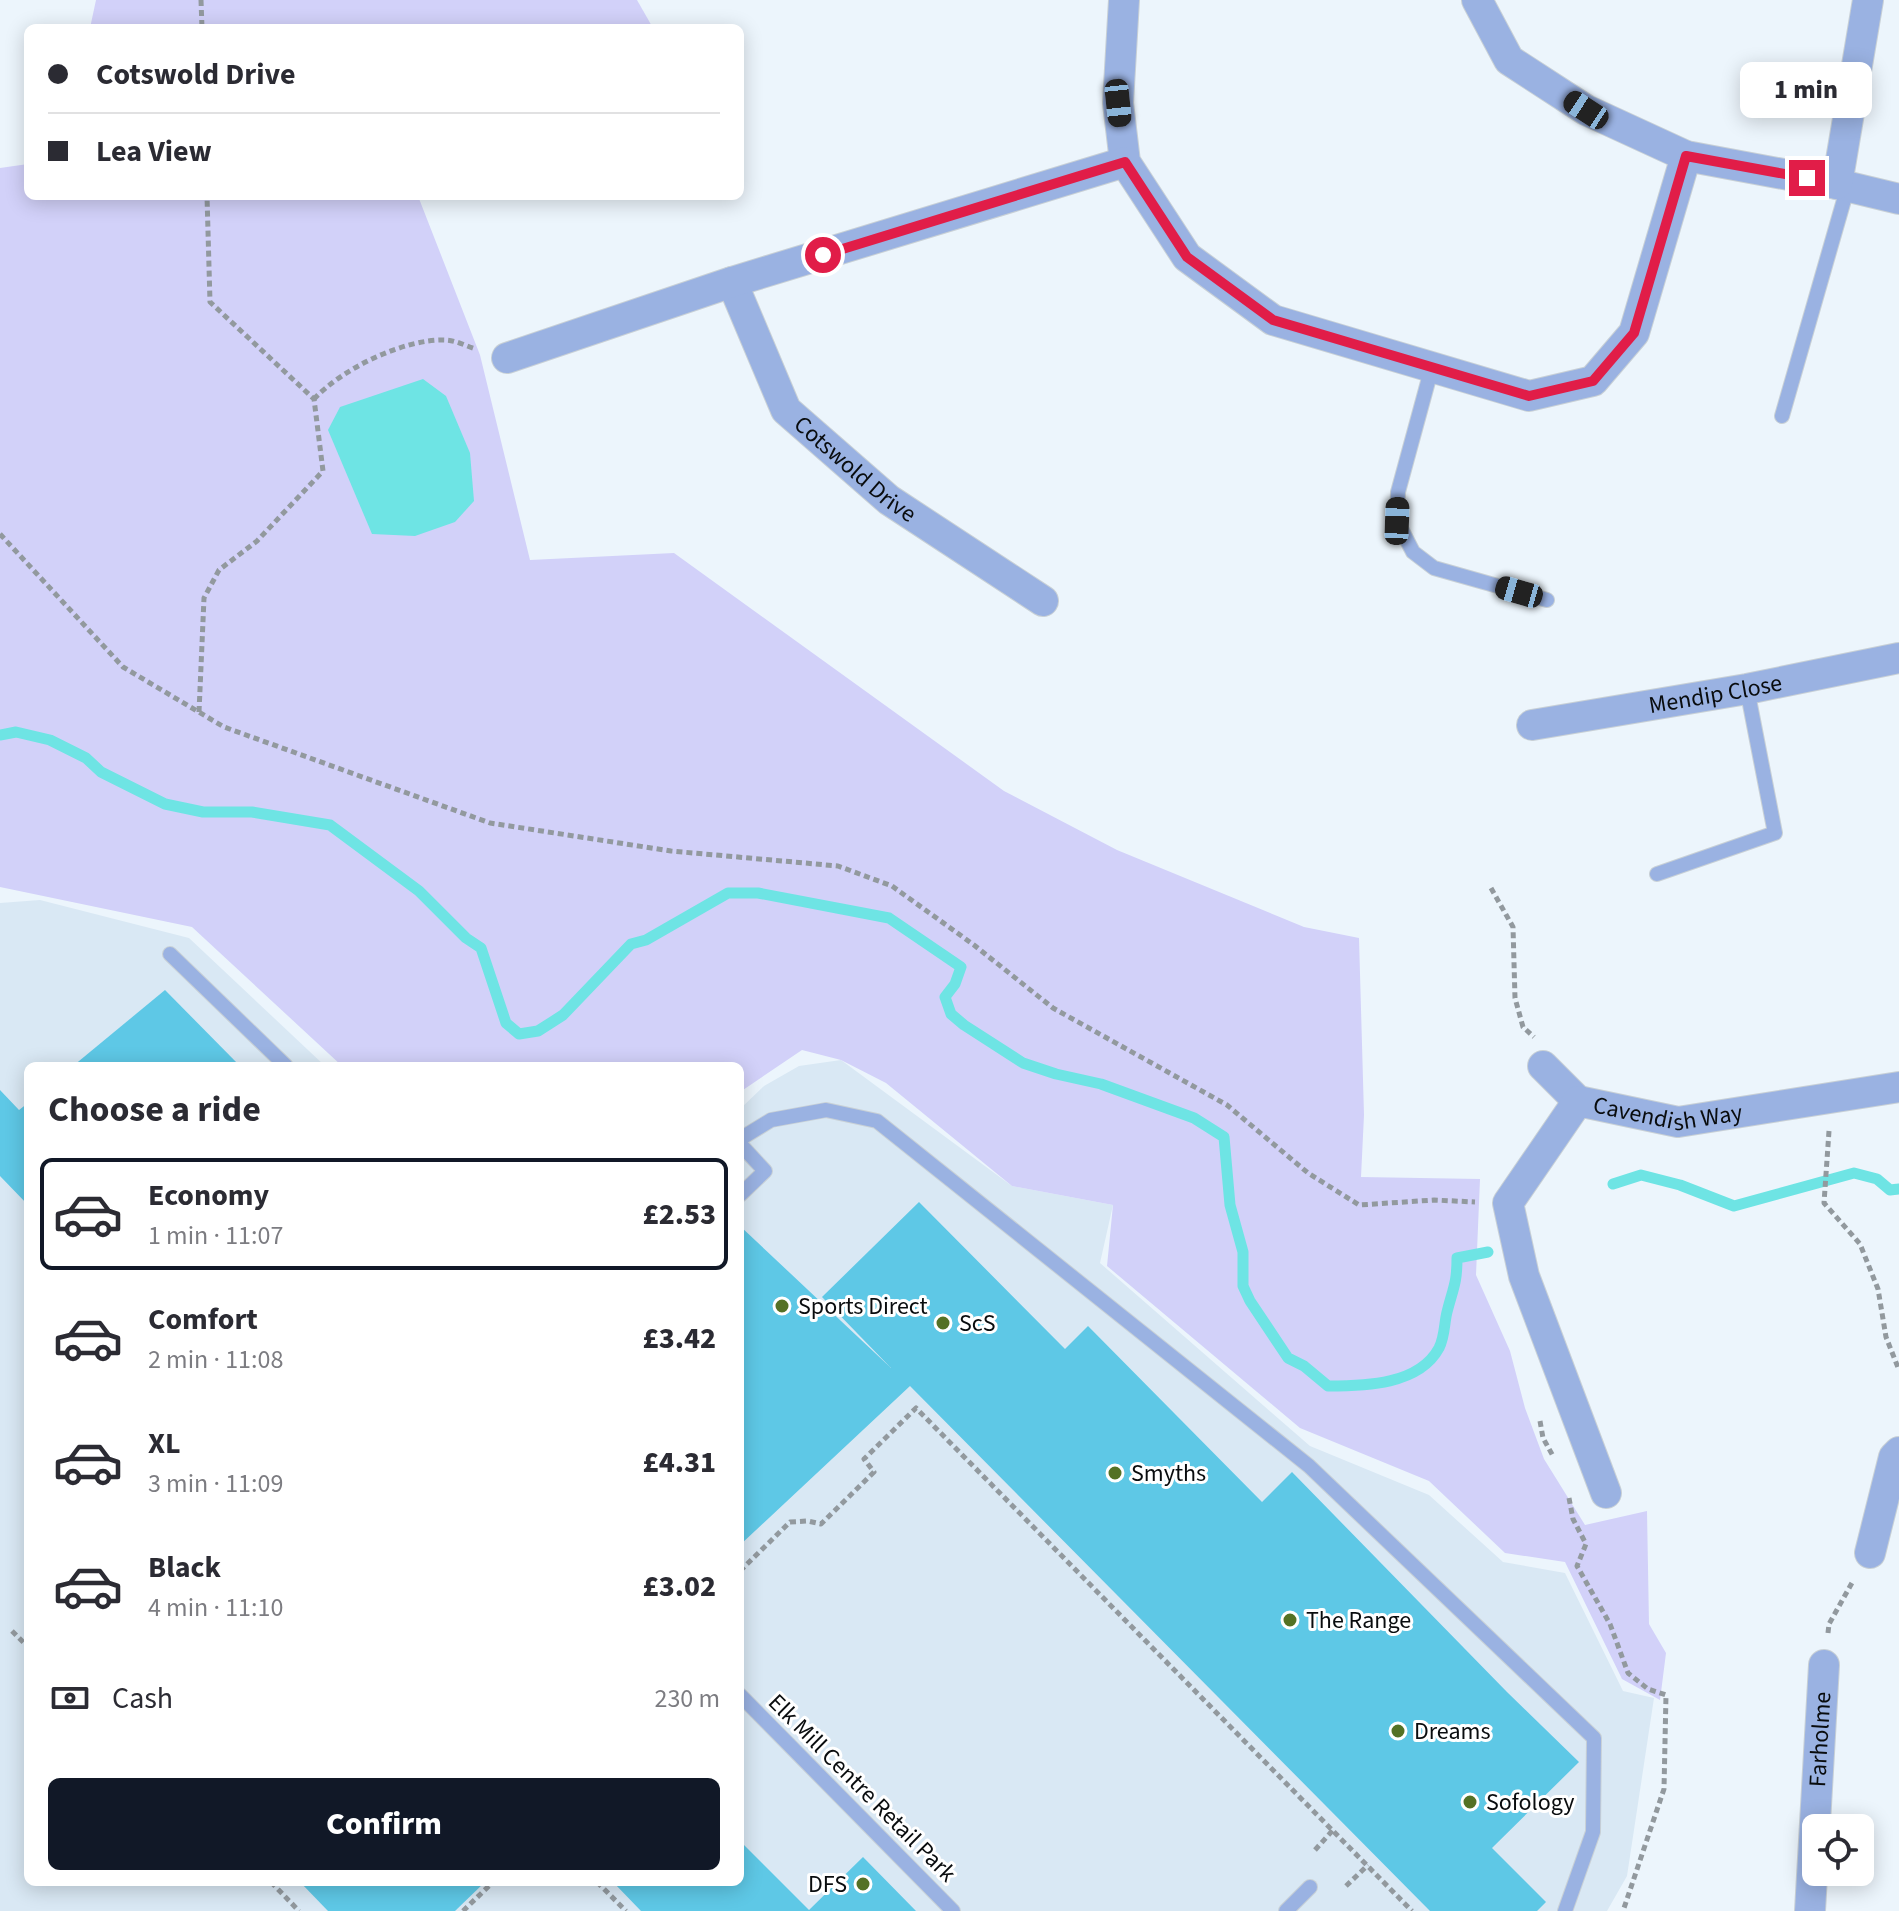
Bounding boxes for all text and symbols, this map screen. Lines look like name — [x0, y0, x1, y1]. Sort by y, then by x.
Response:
text: Cotswold Drive — [96, 53, 296, 96]
callout: 1 min — [1741, 62, 1873, 118]
text: 1 min — [1774, 71, 1838, 108]
car — [1104, 78, 1132, 128]
car — [1559, 87, 1613, 133]
text: Lea View — [96, 130, 212, 173]
route end — [1789, 160, 1825, 196]
route start — [805, 237, 841, 273]
street label: Cotswold Drive — [786, 407, 923, 531]
car — [1384, 497, 1410, 545]
car — [1493, 574, 1545, 610]
street label: Mendip Close — [1646, 665, 1785, 723]
text: Choose a ride — [48, 1084, 261, 1135]
street label: Cavendish Way — [1590, 1087, 1745, 1140]
text: Economy — [148, 1174, 269, 1217]
icon: car — [52, 1178, 124, 1250]
text: £2.53 — [643, 1193, 716, 1236]
text: 1 min · 11:07 — [148, 1217, 283, 1254]
place label: Sports Direct — [798, 1289, 928, 1324]
marker: Sports Direct — [773, 1297, 791, 1315]
text: Comfort — [148, 1298, 258, 1341]
icon: car — [52, 1302, 124, 1374]
place label: ScS — [959, 1306, 996, 1341]
marker: ScS — [934, 1314, 952, 1332]
text: £3.42 — [643, 1317, 716, 1360]
text: 2 min · 11:08 — [148, 1341, 283, 1378]
text: XL — [148, 1422, 181, 1465]
icon: car — [52, 1426, 124, 1498]
text: £4.31 — [643, 1441, 716, 1484]
place label: Smyths — [1131, 1456, 1206, 1491]
marker: Smyths — [1106, 1464, 1124, 1482]
text: 3 min · 11:09 — [148, 1465, 283, 1502]
text: Black — [148, 1546, 221, 1589]
icon: car — [52, 1550, 124, 1622]
text: £3.02 — [643, 1565, 716, 1608]
text: 4 min · 11:10 — [148, 1589, 283, 1626]
place label: The Range — [1306, 1603, 1411, 1638]
marker: The Range — [1281, 1611, 1299, 1629]
icon: cash — [48, 1676, 92, 1720]
text: Cash — [112, 1677, 173, 1720]
text: 230 m — [654, 1680, 720, 1717]
street label: Elk Mill Centre Retail Park — [760, 1686, 964, 1890]
street label: Farholme — [1800, 1691, 1840, 1788]
place label: Dreams — [1414, 1714, 1490, 1749]
marker: Dreams — [1389, 1722, 1407, 1740]
button: Confirm — [48, 1778, 720, 1870]
place label: Sofology — [1486, 1785, 1574, 1820]
marker: Sofology — [1461, 1793, 1479, 1811]
map controls — [1802, 1814, 1874, 1886]
button: locate — [1802, 1814, 1874, 1886]
place label: DFS — [808, 1867, 847, 1902]
marker: DFS — [854, 1875, 872, 1893]

